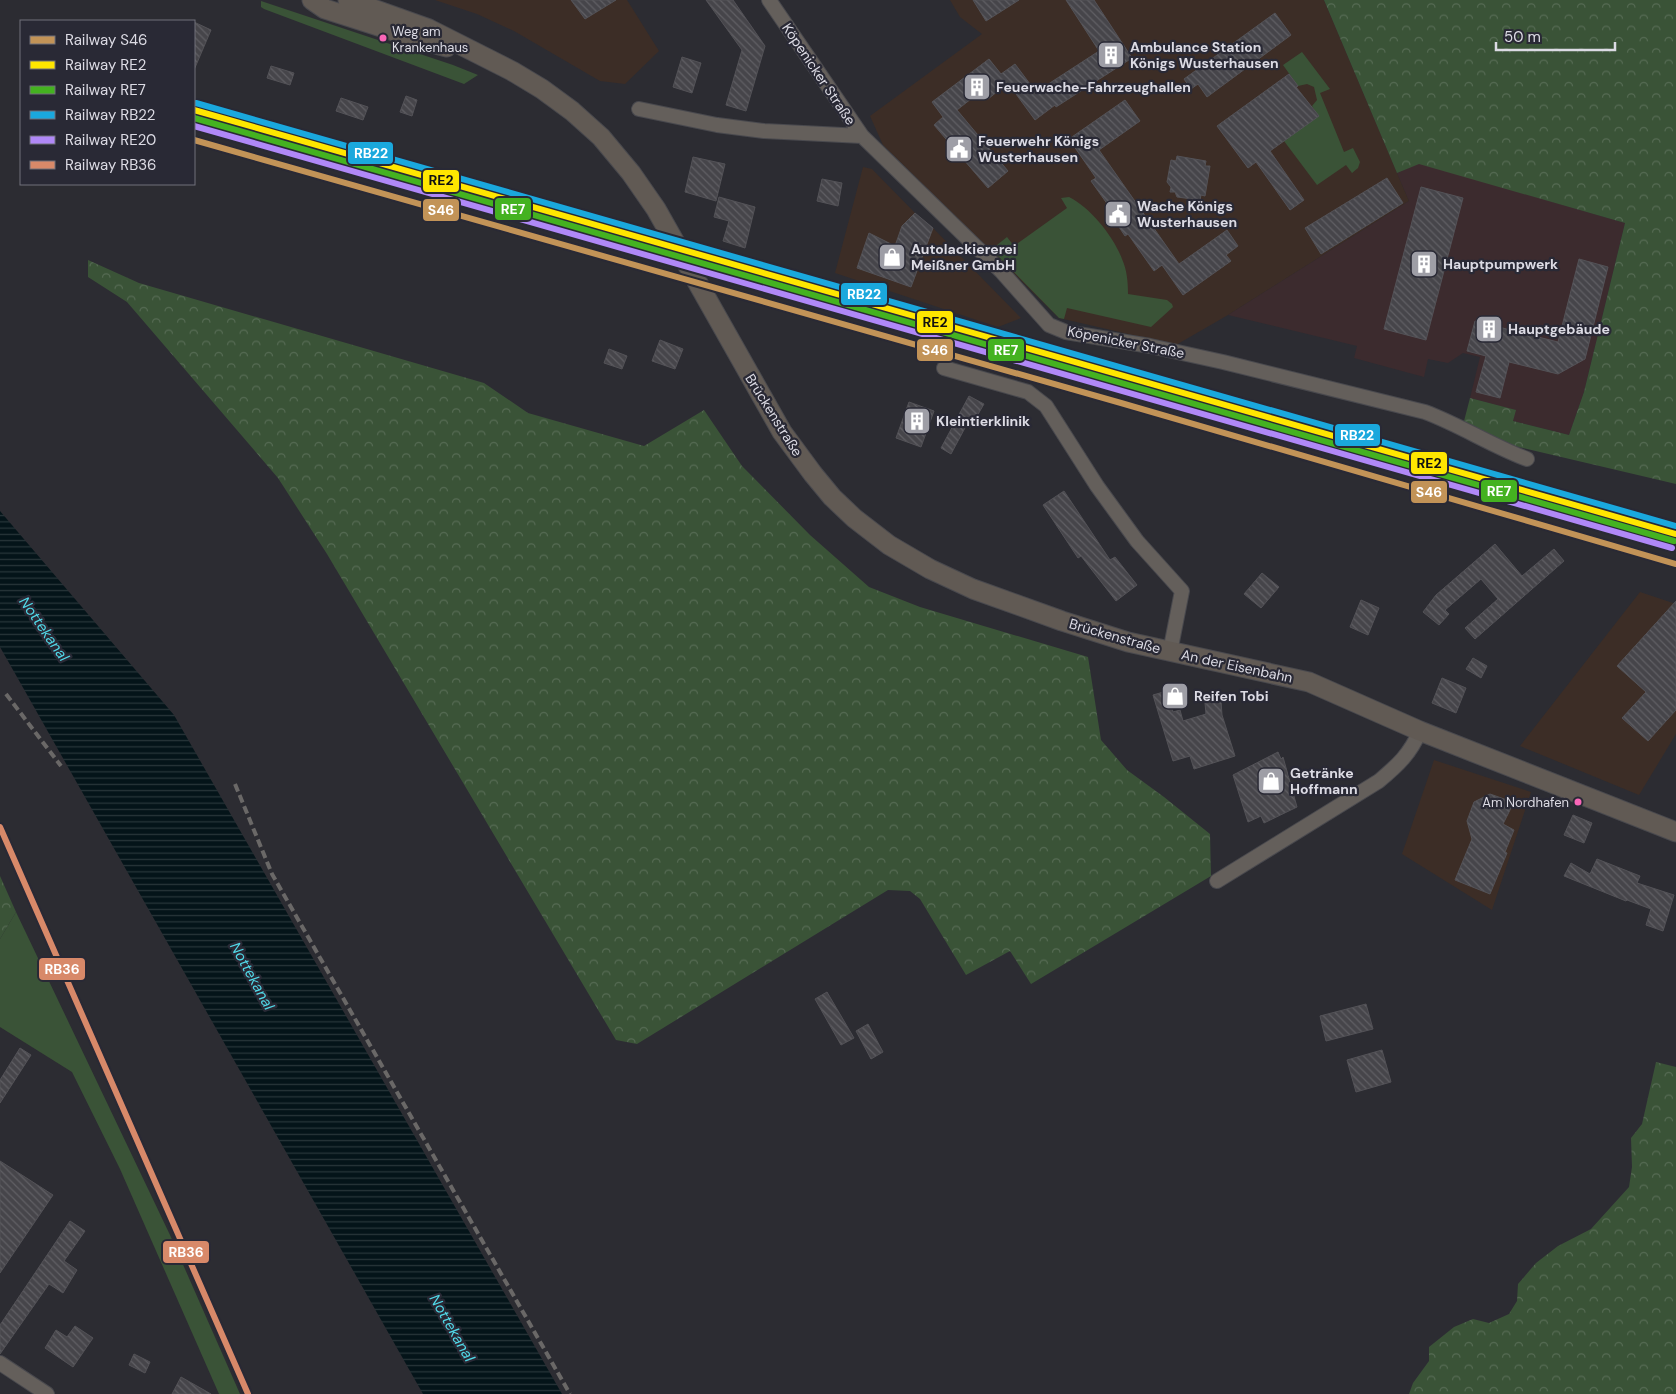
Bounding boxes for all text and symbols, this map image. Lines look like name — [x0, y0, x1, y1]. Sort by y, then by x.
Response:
legend — [20, 20, 195, 185]
street label: Köpenicker Straße — [778, 20, 860, 128]
scale bar — [1496, 20, 1615, 52]
place label: Weg am Krankenhaus — [392, 23, 468, 56]
text: 50 m — [1504, 27, 1541, 47]
text: Railway S46 — [65, 30, 147, 50]
marker: Weg am Krankenhaus — [378, 33, 388, 43]
place label: Ambulance Station Königs Wusterhausen — [1130, 38, 1279, 72]
building icon: Ambulance Station Königs Wusterhausen — [1096, 40, 1126, 70]
text: Railway RE2 — [65, 55, 146, 75]
building icon: Feuerwache-Fahrzeughallen — [962, 72, 992, 102]
place label: Feuerwache-Fahrzeughallen — [996, 78, 1191, 96]
text: Railway RE7 — [65, 80, 146, 100]
text: Railway RB22 — [65, 105, 155, 125]
text: Railway RE20 — [65, 130, 156, 150]
place label: Feuerwehr Königs Wusterhausen — [978, 132, 1099, 166]
public building icon: Feuerwehr Königs Wusterhausen — [944, 134, 974, 164]
line badge: RB22 — [347, 141, 394, 165]
text: RB22 — [354, 144, 388, 162]
text: Railway RB36 — [65, 155, 157, 175]
line badge: RE2 — [422, 169, 460, 193]
text: RE2 — [428, 171, 454, 189]
line badge: RE7 — [494, 197, 532, 221]
place label: Wache Königs Wusterhausen — [1137, 197, 1237, 231]
line badge: S46 — [422, 198, 460, 222]
public building icon: Wache Königs Wusterhausen — [1103, 199, 1133, 229]
text: RE7 — [501, 200, 526, 218]
text: S46 — [428, 201, 454, 219]
place label: Autolackiererei Meißner GmbH — [911, 240, 1017, 274]
shop icon: Autolackiererei Meißner GmbH — [877, 242, 907, 272]
building icon: Hauptpumpwerk — [1409, 249, 1439, 279]
place label: Hauptpumpwerk — [1443, 255, 1558, 273]
line badge: RB22 — [840, 282, 888, 306]
text: RB22 — [847, 285, 881, 303]
line badge: RE2 — [916, 310, 954, 334]
text: RE2 — [922, 313, 948, 331]
building icon: Hauptgebäude — [1474, 314, 1504, 344]
place label: Hauptgebäude — [1508, 320, 1610, 338]
street label: Köpenicker Straße — [1066, 322, 1186, 362]
line badge: S46 — [916, 338, 954, 362]
line badge: RE7 — [987, 338, 1025, 362]
text: S46 — [922, 341, 948, 359]
text: RE7 — [994, 341, 1019, 359]
street label: Brückenstraße — [741, 370, 807, 460]
building icon: Kleintierklinik — [902, 406, 932, 436]
place label: Kleintierklinik — [936, 412, 1030, 430]
line badge: RB22 — [1334, 423, 1381, 447]
text: RB22 — [1340, 426, 1374, 444]
line badge: RE2 — [1410, 451, 1448, 475]
text: RE2 — [1416, 454, 1442, 472]
line badge: RE7 — [1480, 479, 1518, 503]
line badge: S46 — [1410, 480, 1448, 504]
text: RE7 — [1487, 482, 1512, 500]
text: S46 — [1416, 483, 1442, 501]
water label: Nottekanal — [14, 593, 74, 666]
street label: Brückenstraße — [1067, 614, 1163, 658]
street label: An der Eisenbahn — [1180, 645, 1294, 687]
shop icon: Reifen Tobi — [1160, 681, 1190, 711]
place label: Reifen Tobi — [1194, 687, 1269, 705]
place label: Getränke Hoffmann — [1290, 764, 1358, 798]
shop icon: Getränke Hoffmann — [1256, 766, 1286, 796]
place label: Am Nordhafen — [1482, 794, 1569, 811]
marker: Am Nordhafen — [1573, 797, 1583, 807]
water label: Nottekanal — [225, 938, 279, 1014]
line badge: RB36 — [38, 957, 86, 981]
text: RB36 — [44, 960, 80, 978]
line badge: RB36 — [162, 1240, 210, 1264]
text: RB36 — [168, 1243, 204, 1261]
water label: Nottekanal — [425, 1291, 480, 1366]

